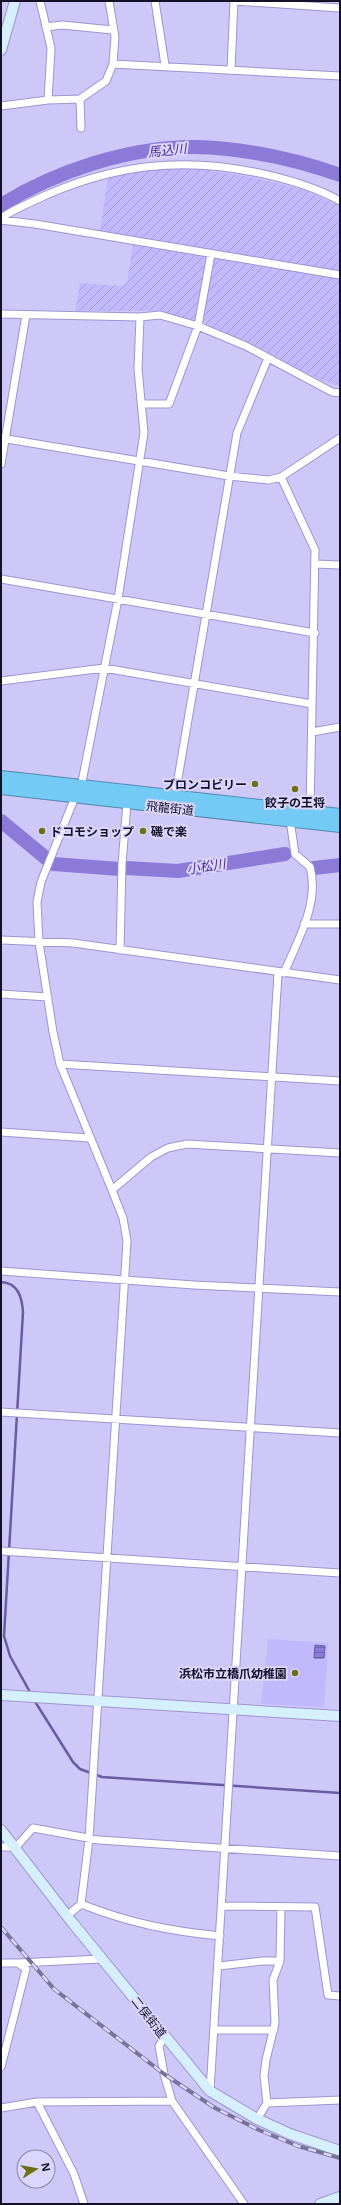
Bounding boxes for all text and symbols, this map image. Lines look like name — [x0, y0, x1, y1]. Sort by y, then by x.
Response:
water label: 馬込川 — [147, 139, 189, 161]
place label: ブロンコビリー — [163, 776, 247, 793]
marker: ブロンコビリー — [250, 779, 260, 789]
marker: 餃子の王将 — [290, 784, 300, 794]
place label: 餃子の王将 — [264, 794, 325, 811]
street label: 飛龍街道 — [145, 797, 195, 819]
place label: ドコモショップ — [50, 823, 134, 840]
place label: 磯で楽 — [150, 823, 187, 840]
marker: ドコモショップ — [37, 826, 47, 836]
marker: 磯で楽 — [138, 826, 148, 836]
water label: 小松川 — [185, 854, 229, 878]
place label: 浜松市立橋爪幼稚園 — [179, 1665, 287, 1682]
marker: 浜松市立橋爪幼稚園 — [290, 1668, 300, 1678]
street label: 二俣街道 — [128, 1993, 170, 2041]
north arrow — [16, 2149, 56, 2189]
text: N — [38, 2161, 55, 2173]

